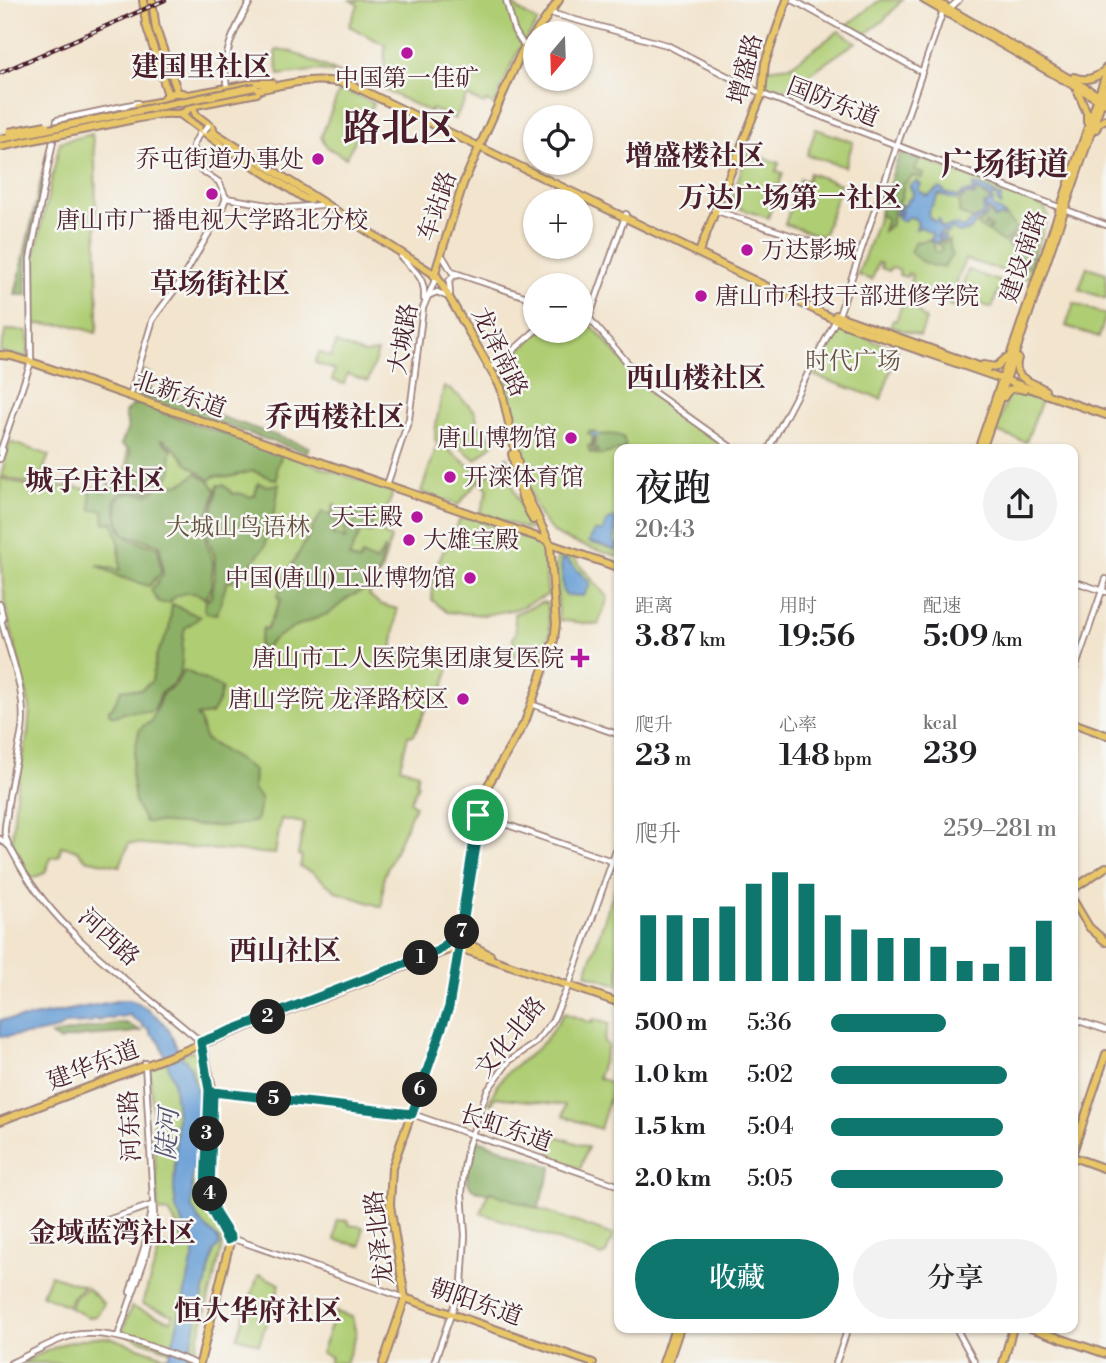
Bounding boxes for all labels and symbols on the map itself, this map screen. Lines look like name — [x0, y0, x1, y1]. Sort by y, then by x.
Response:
north arrow — [523, 21, 593, 91]
street label: 增盛路 — [722, 31, 770, 108]
marker: 中国第一佳矿 — [399, 45, 415, 61]
district label: 建国里社区 — [131, 50, 271, 85]
place label: 中国第一佳矿 — [335, 64, 479, 94]
street label: 国防东道 — [782, 72, 883, 134]
district label: 路北区 — [343, 106, 457, 153]
district label: 增盛楼社区 — [625, 139, 765, 174]
place label: 乔屯街道办事处 — [136, 145, 304, 175]
district label: 广场街道 — [941, 145, 1069, 185]
marker: 乔屯街道办事处 — [310, 151, 326, 167]
street label: 车站路 — [412, 167, 464, 245]
district label: 万达广场第一社区 — [678, 181, 902, 216]
marker: 唐山市广播电视大学路北分校 — [204, 186, 220, 202]
place label: 唐山市广播电视大学路北分校 — [56, 206, 368, 236]
street label: 建设南路 — [994, 206, 1054, 307]
place label: 万达影城 — [761, 236, 857, 266]
marker: 万达影城 — [739, 242, 755, 258]
district label: 草场街社区 — [150, 267, 290, 302]
place label: 唐山市科技干部进修学院 — [715, 282, 979, 312]
marker: 唐山市科技干部进修学院 — [693, 288, 709, 304]
street label: 大城路 — [383, 301, 425, 377]
street label: 龙泽南路 — [465, 303, 534, 402]
park label: 时代广场 — [805, 347, 901, 377]
district label: 西山楼社区 — [626, 361, 766, 396]
street label: 北新东道 — [129, 365, 230, 425]
district label: 乔西楼社区 — [265, 400, 405, 435]
place label: 唐山博物馆 — [437, 424, 557, 454]
marker: 唐山博物馆 — [563, 430, 579, 446]
place label: 开滦体育馆 — [464, 463, 584, 493]
district label: 城子庄社区 — [25, 464, 165, 499]
marker: 开滦体育馆 — [442, 469, 458, 485]
place label: 天王殿 — [331, 503, 403, 533]
marker: 天王殿 — [409, 509, 425, 525]
park label: 大城山鸟语林 — [166, 513, 310, 543]
place label: 大雄宝殿 — [423, 526, 519, 556]
marker: 大雄宝殿 — [401, 532, 417, 548]
place label: 中国(唐山)工业博物馆 — [225, 564, 456, 594]
marker: 中国(唐山)工业博物馆 — [462, 570, 478, 586]
place label: 唐山市工人医院集团康复医院 — [252, 644, 564, 674]
marker: 唐山市工人医院集团康复医院 — [570, 648, 590, 668]
place label: 唐山学院 龙泽路校区 — [228, 685, 449, 715]
marker: 唐山学院 龙泽路校区 — [455, 691, 471, 707]
pin — [448, 785, 508, 845]
street label: 河西路 — [72, 903, 145, 973]
pin: 7 — [444, 914, 480, 950]
district label: 西山社区 — [229, 934, 341, 969]
pin: 1 — [404, 940, 438, 976]
street label: 文化北路 — [469, 991, 553, 1084]
pin: 2 — [250, 1000, 286, 1034]
street label: 建华东道 — [43, 1035, 144, 1097]
pin: 6 — [402, 1072, 438, 1108]
pin: 5 — [256, 1082, 292, 1116]
street label: 河东路 — [114, 1089, 148, 1163]
street label: 长虹东道 — [455, 1099, 556, 1159]
water label: 陡河 — [150, 1103, 186, 1161]
pin: 3 — [190, 1116, 224, 1152]
pin: 4 — [192, 1176, 228, 1212]
street label: 龙泽北路 — [359, 1188, 401, 1287]
district label: 金域蓝湾社区 — [28, 1216, 196, 1251]
street label: 朝阳东道 — [425, 1273, 526, 1333]
district label: 恒大华府社区 — [174, 1294, 342, 1329]

